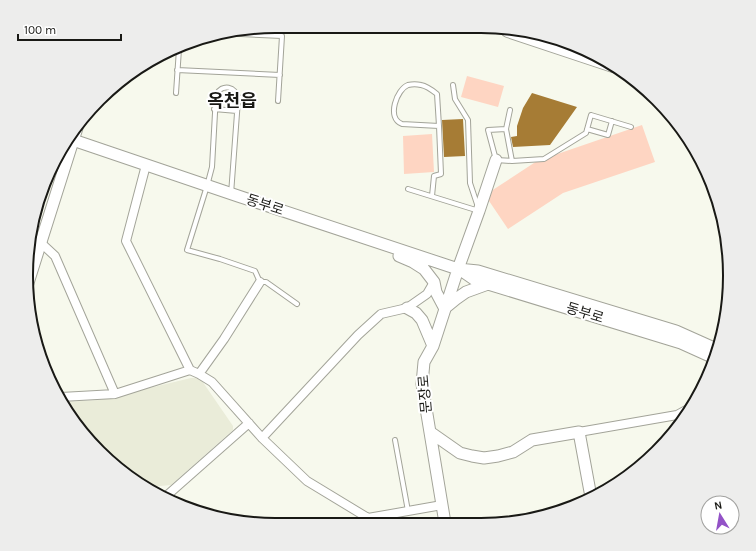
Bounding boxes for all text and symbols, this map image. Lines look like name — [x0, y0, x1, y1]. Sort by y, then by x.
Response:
scale bar — [18, 16, 121, 42]
text: 100 m — [24, 23, 56, 37]
district label: 옥천읍 — [207, 90, 257, 112]
street label: 동부로 — [244, 191, 286, 219]
street label: 동부로 — [564, 299, 606, 327]
street label: 문장로 — [415, 374, 435, 414]
north arrow — [700, 495, 740, 535]
text: N — [713, 499, 723, 513]

